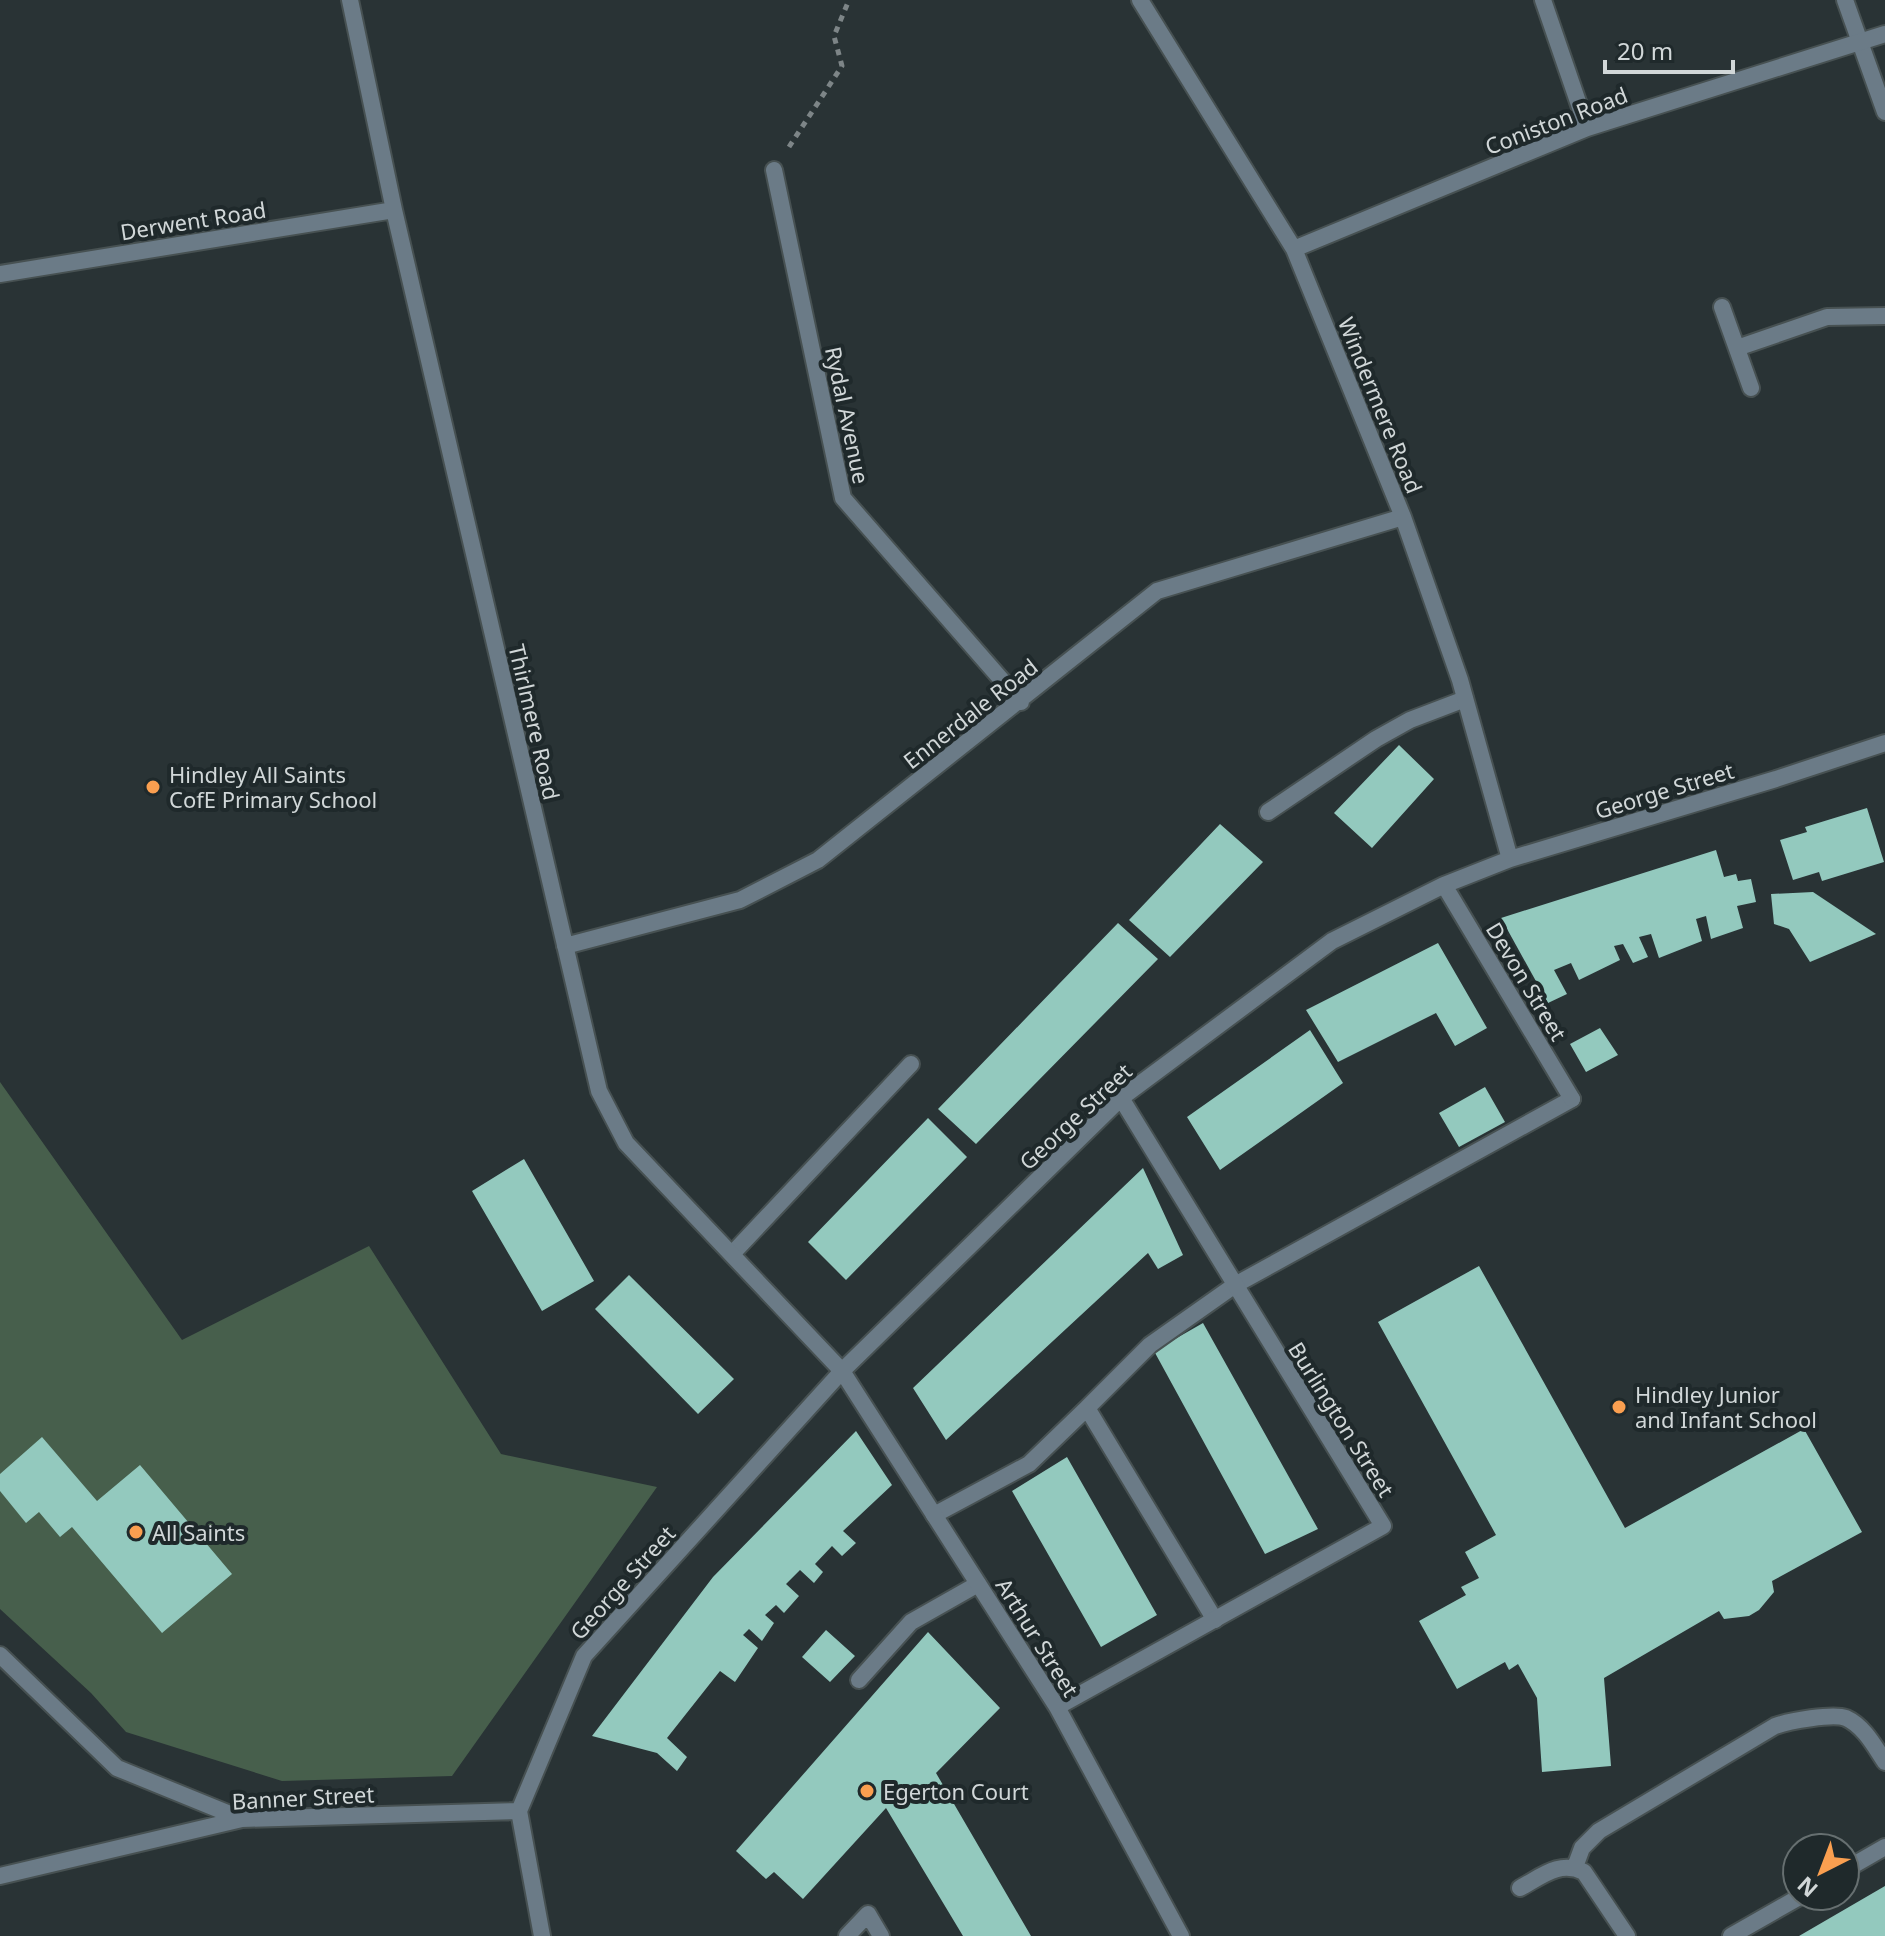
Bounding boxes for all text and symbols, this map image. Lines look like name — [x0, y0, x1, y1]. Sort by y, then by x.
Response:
scale bar — [1605, 24, 1733, 74]
text: 20 m — [1617, 34, 1673, 67]
street label: Coniston Road — [1480, 79, 1632, 161]
street label: Derwent Road — [118, 194, 268, 246]
street label: Windermere Road — [1332, 313, 1430, 497]
street label: Rydal Avenue — [819, 344, 877, 486]
street label: Thirlmere Road — [503, 641, 567, 803]
street label: Ennerdale Road — [897, 651, 1043, 775]
street label: George Street — [1591, 755, 1737, 825]
place label: Hindley All Saints CofE Primary School — [169, 759, 377, 814]
marker: Hindley All Saints CofE Primary School — [144, 778, 162, 796]
street label: Devon Street — [1480, 916, 1574, 1046]
street label: George Street — [1012, 1056, 1138, 1176]
street label: Burlington Street — [1282, 1336, 1402, 1502]
place label: Hindley Junior and Infant School — [1635, 1379, 1817, 1434]
marker: Hindley Junior and Infant School — [1610, 1398, 1628, 1416]
place label: All Saints — [152, 1517, 245, 1547]
street label: George Street — [563, 1519, 681, 1645]
marker: All Saints — [127, 1523, 145, 1541]
street label: Arthur Street — [990, 1572, 1086, 1702]
place label: Egerton Court — [883, 1776, 1029, 1806]
street label: Banner Street — [231, 1778, 375, 1816]
marker: Egerton Court — [858, 1782, 876, 1800]
north arrow — [1781, 1832, 1861, 1912]
text: N — [1790, 1870, 1824, 1905]

